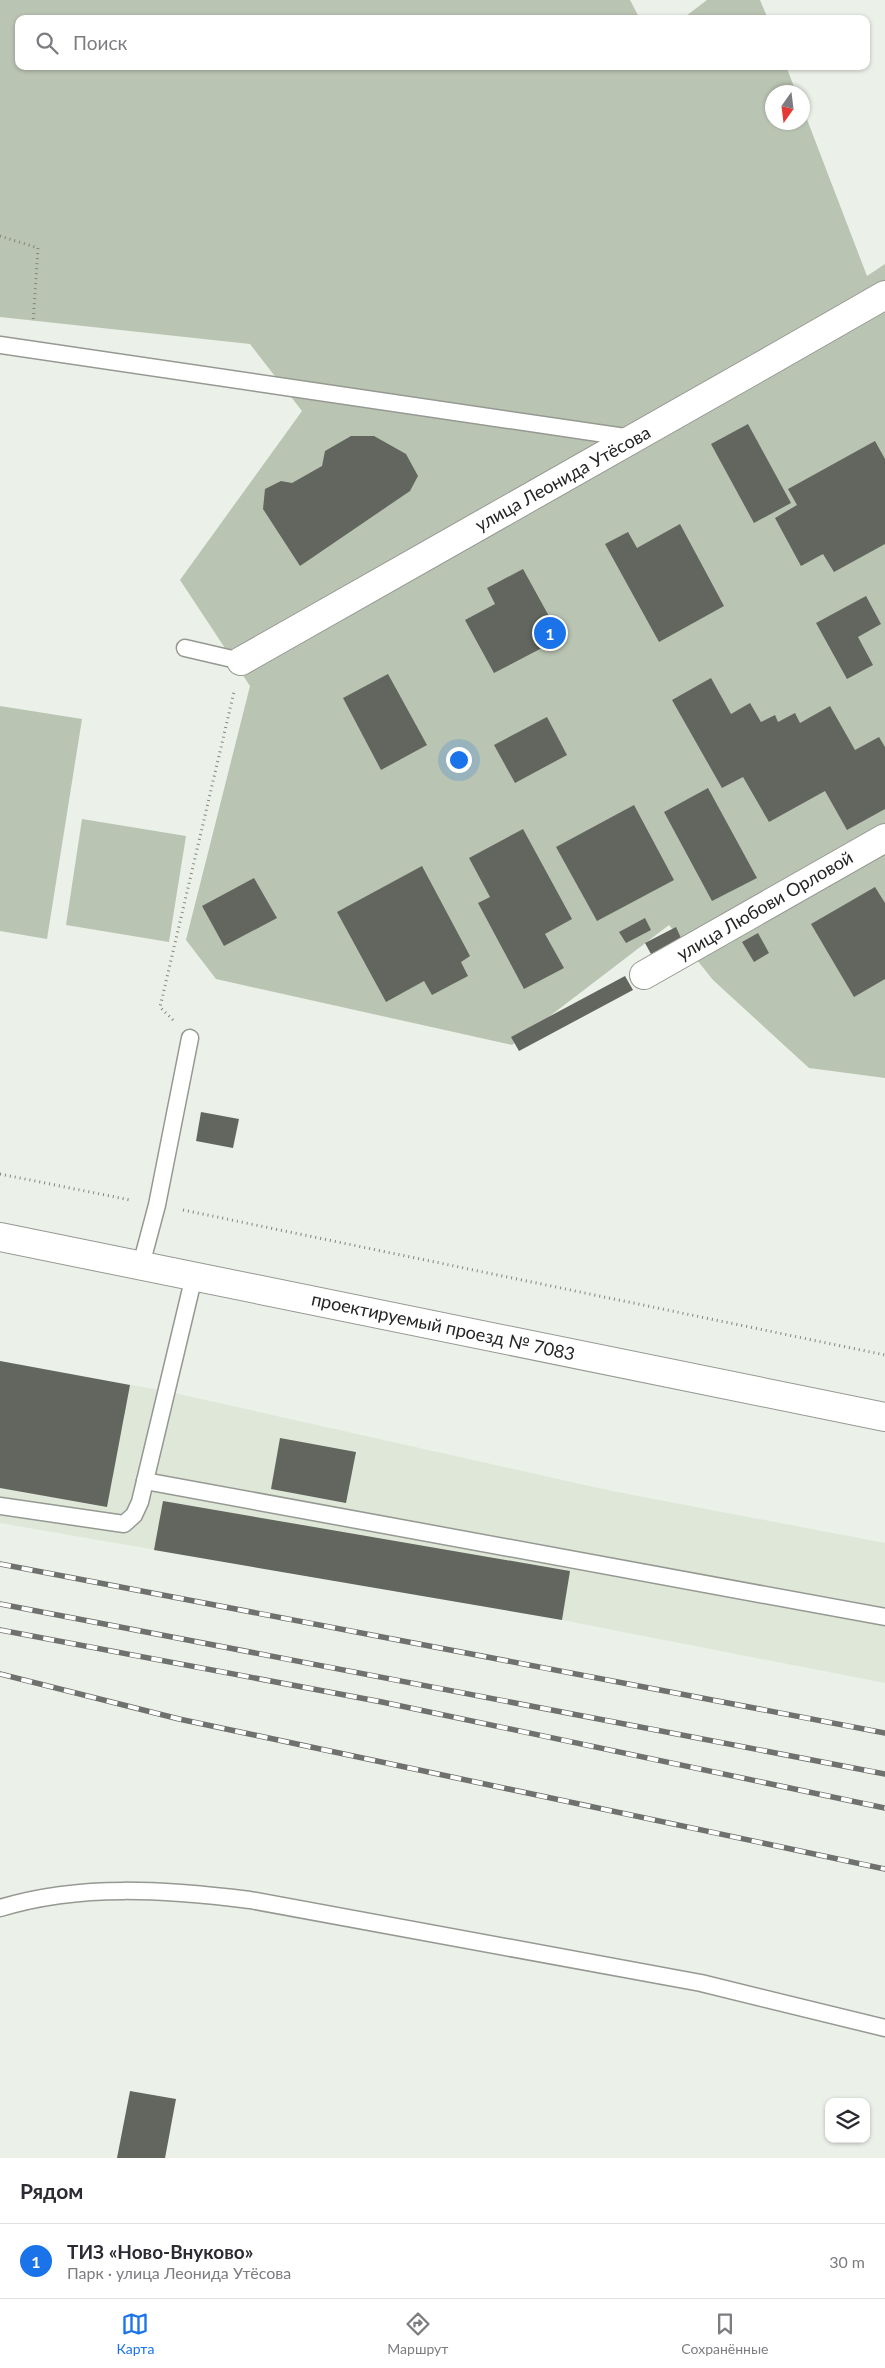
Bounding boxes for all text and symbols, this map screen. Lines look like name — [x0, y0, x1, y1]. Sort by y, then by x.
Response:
search box — [15, 15, 870, 70]
icon: search — [33, 29, 61, 57]
text: Поиск — [73, 31, 127, 54]
north arrow — [765, 85, 810, 130]
street label: улица Леонида Утёсова — [471, 421, 654, 535]
pin: 1 — [534, 614, 566, 652]
your location — [446, 747, 472, 773]
street label: улица Любови Орловой — [673, 846, 856, 965]
street label: проектируемый проезд № 7083 — [310, 1287, 577, 1365]
map controls — [825, 2098, 870, 2143]
button: layers — [825, 2098, 870, 2143]
text: Рядом — [20, 2178, 83, 2203]
text: ТИЗ «Ново-Внуково» — [67, 2240, 253, 2263]
text: 1 — [31, 2252, 41, 2271]
text: 30 m — [829, 2252, 865, 2271]
text: Парк · улица Леонида Утёсова — [67, 2263, 291, 2282]
tab: Карта — [116, 2310, 154, 2357]
tab: Маршрут — [387, 2310, 448, 2357]
tab: Сохранённые — [681, 2310, 768, 2357]

